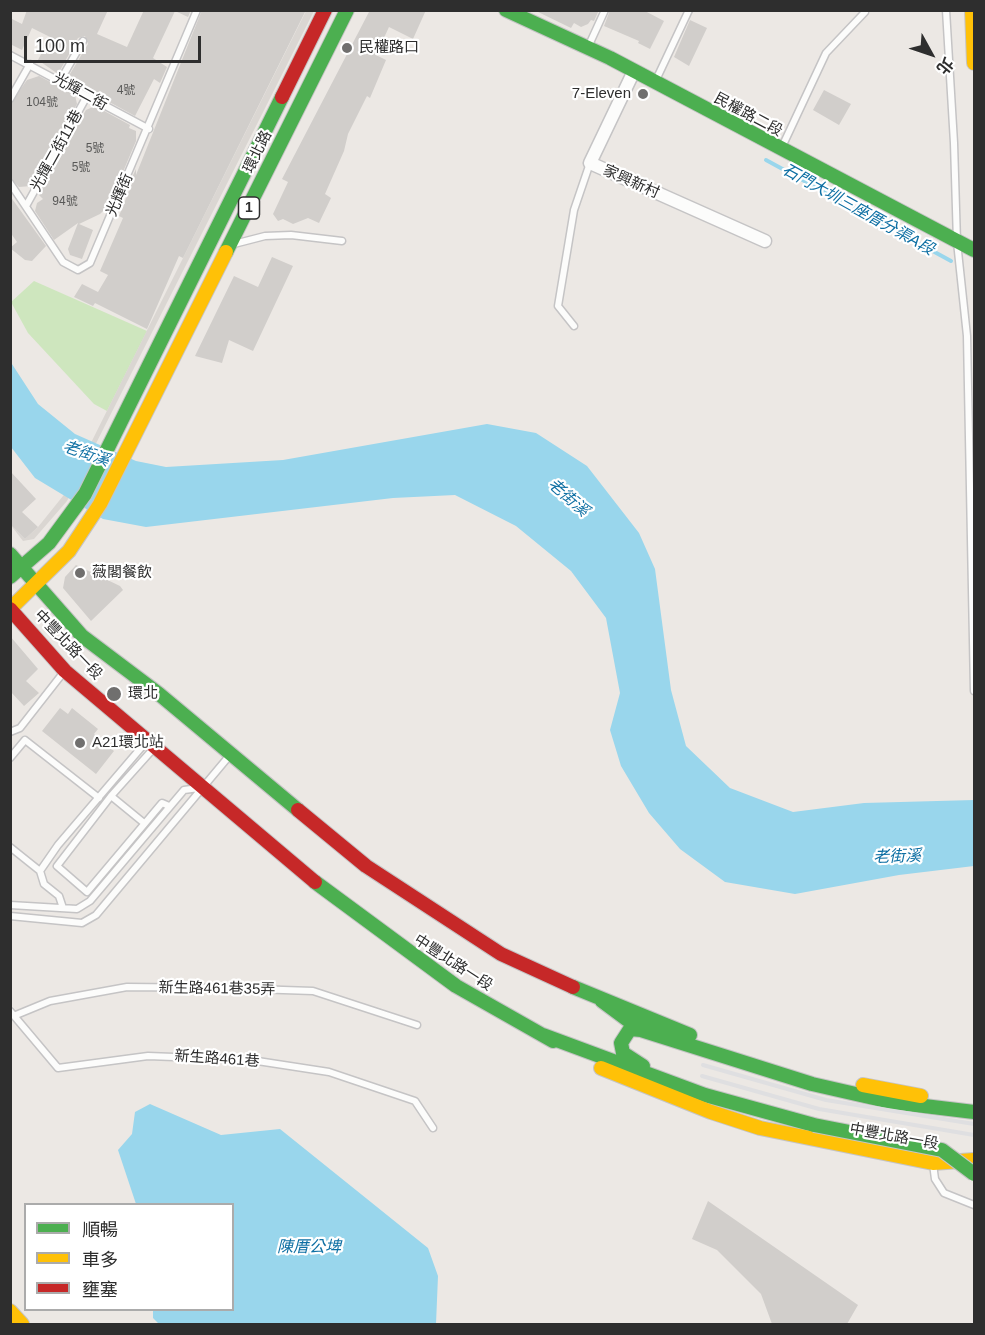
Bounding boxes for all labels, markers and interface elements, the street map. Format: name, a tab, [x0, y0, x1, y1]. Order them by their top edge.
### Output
scale bar	[27, 24, 204, 62]
north arrow	[901, 24, 961, 84]
text: 100 m	[35, 36, 85, 56]
place label: 民權路口	[359, 39, 419, 57]
marker: 民權路口	[340, 41, 354, 55]
text: 北	[934, 54, 957, 77]
street label: 光輝二街	[49, 70, 111, 114]
house number: 4號	[117, 84, 135, 98]
place label: 7-Eleven	[572, 85, 631, 103]
marker: 7-Eleven	[636, 87, 650, 101]
street label: 民權路二段	[711, 89, 785, 141]
house number: 104號	[26, 96, 58, 110]
street label: 光輝二街11巷	[27, 107, 87, 195]
street label: 環北路	[240, 128, 276, 176]
house number: 5號	[86, 142, 104, 156]
water label: 石門大圳三座厝分渠A段	[779, 160, 937, 260]
house number: 5號	[72, 161, 90, 175]
street label: 家興新村	[600, 162, 662, 202]
street label: 光輝街	[103, 171, 137, 219]
house number: 94號	[52, 195, 78, 209]
road number: 1	[238, 197, 260, 219]
water label: 老街溪	[60, 437, 112, 471]
water label: 老街溪	[544, 475, 592, 521]
place label: 薇閣餐飲	[92, 564, 152, 582]
marker: 薇閣餐飲	[73, 566, 87, 580]
street label: 中豐北路一段	[30, 606, 106, 684]
marker: 環北	[105, 685, 123, 703]
place label: 環北	[128, 685, 158, 703]
place label: A21環北站	[92, 734, 164, 752]
marker: A21環北站	[73, 736, 87, 750]
water label: 老街溪	[873, 847, 921, 867]
street label: 中豐北路一段	[410, 931, 496, 995]
street label: 新生路461巷35弄	[158, 979, 276, 999]
street label: 新生路461巷	[174, 1047, 260, 1071]
street label: 中豐北路一段	[848, 1120, 940, 1154]
legend	[24, 1203, 234, 1311]
text: 順暢	[82, 1220, 118, 1240]
water label: 陳厝公埤	[277, 1238, 341, 1258]
text: 車多	[82, 1250, 118, 1270]
text: 壅塞	[82, 1280, 118, 1300]

